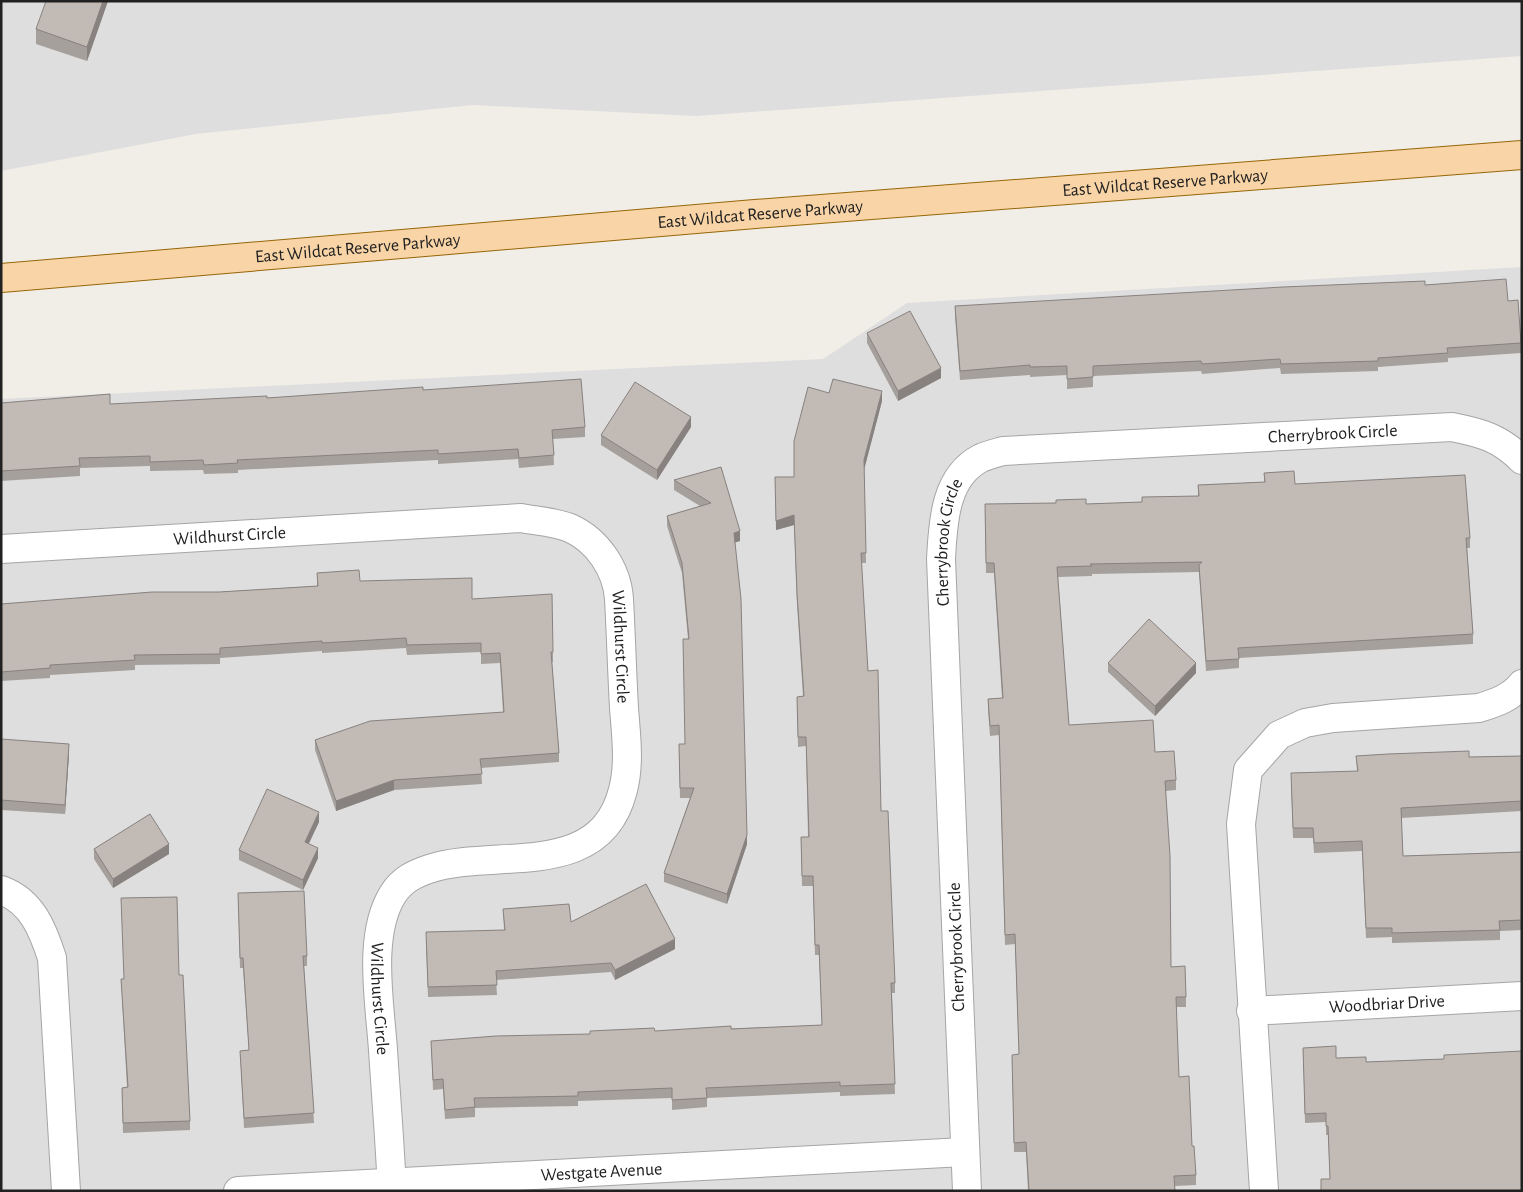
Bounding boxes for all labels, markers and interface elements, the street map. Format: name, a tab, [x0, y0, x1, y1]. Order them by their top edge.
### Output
street label: East Wildcat Reserve Parkway	[1062, 167, 1269, 200]
street label: East Wildcat Reserve Parkway	[657, 198, 864, 232]
street label: East Wildcat Reserve Parkway	[254, 231, 462, 266]
street label: Cherrybrook Circle	[1268, 422, 1398, 447]
street label: Cherrybrook Circle	[933, 475, 966, 607]
street label: Wildhurst Circle	[173, 524, 287, 549]
street label: Wildhurst Circle	[608, 590, 632, 704]
street label: Cherrybrook Circle	[946, 882, 968, 1012]
street label: Wildhurst Circle	[367, 941, 391, 1056]
street label: Woodbriar Drive	[1328, 992, 1445, 1017]
street label: Westgate Avenue	[540, 1160, 663, 1185]

